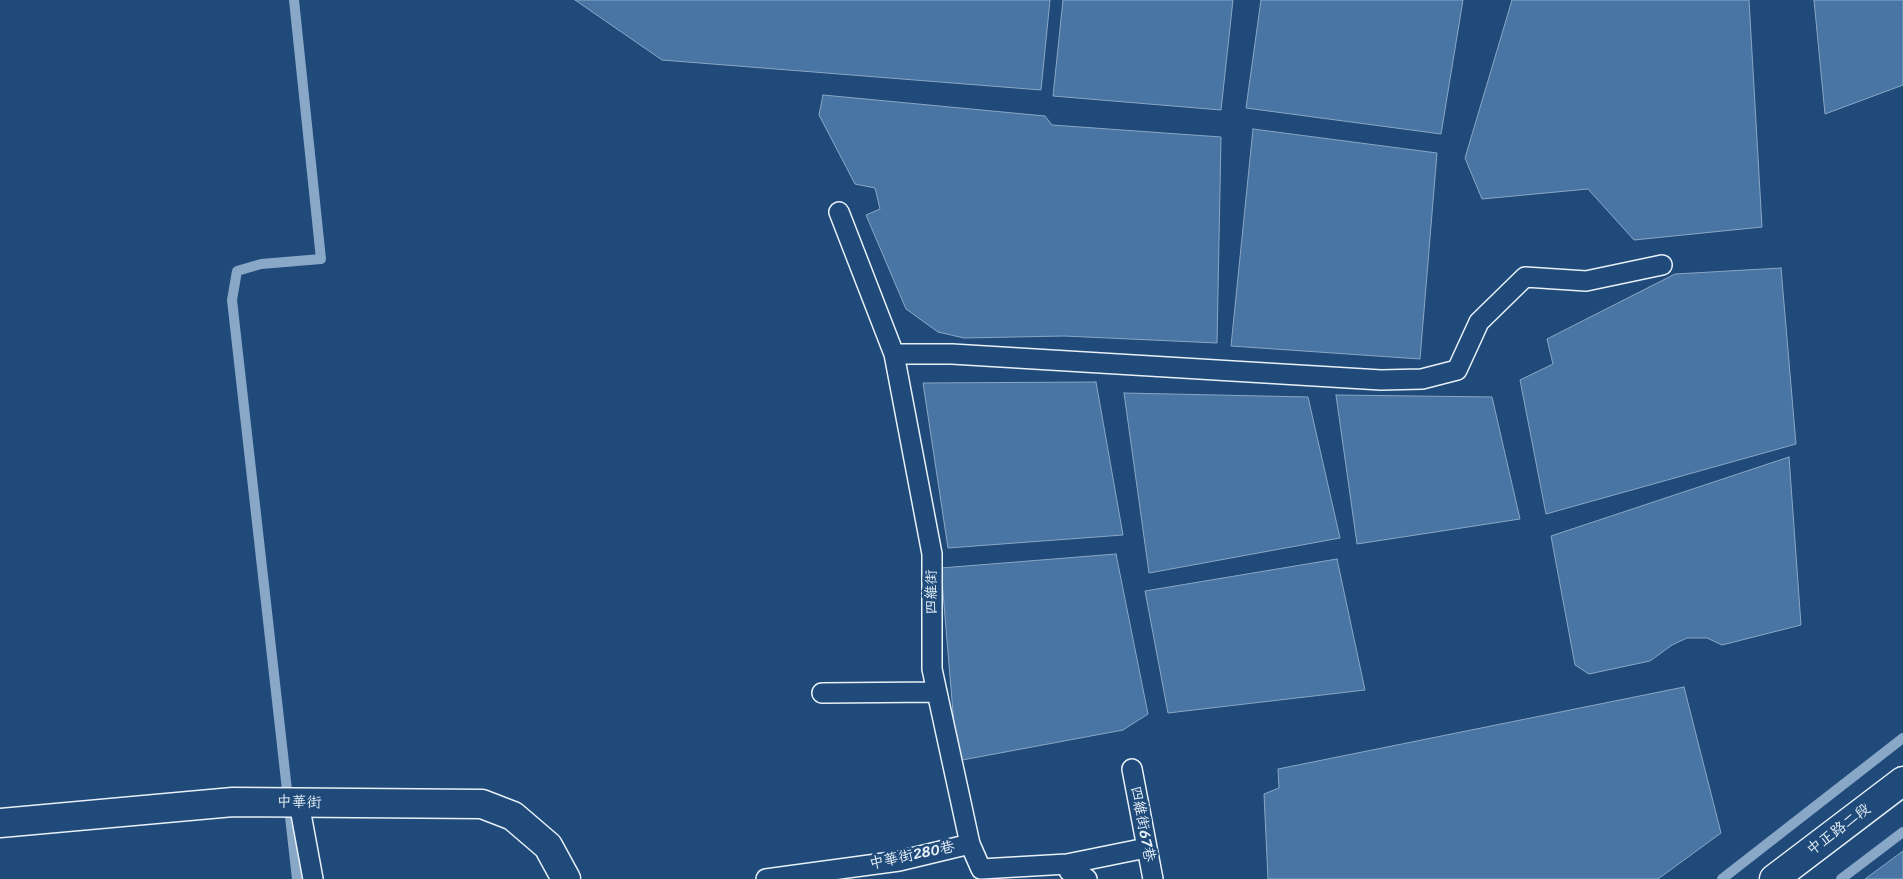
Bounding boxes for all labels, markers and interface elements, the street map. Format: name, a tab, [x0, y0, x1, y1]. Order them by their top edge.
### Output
street label: 四維街	[923, 570, 941, 614]
street label: 四維街67巷	[1126, 784, 1158, 864]
street label: 中華街	[276, 794, 322, 812]
street label: 中正路二段	[1804, 800, 1874, 860]
street label: 中華街280巷	[867, 838, 957, 874]

